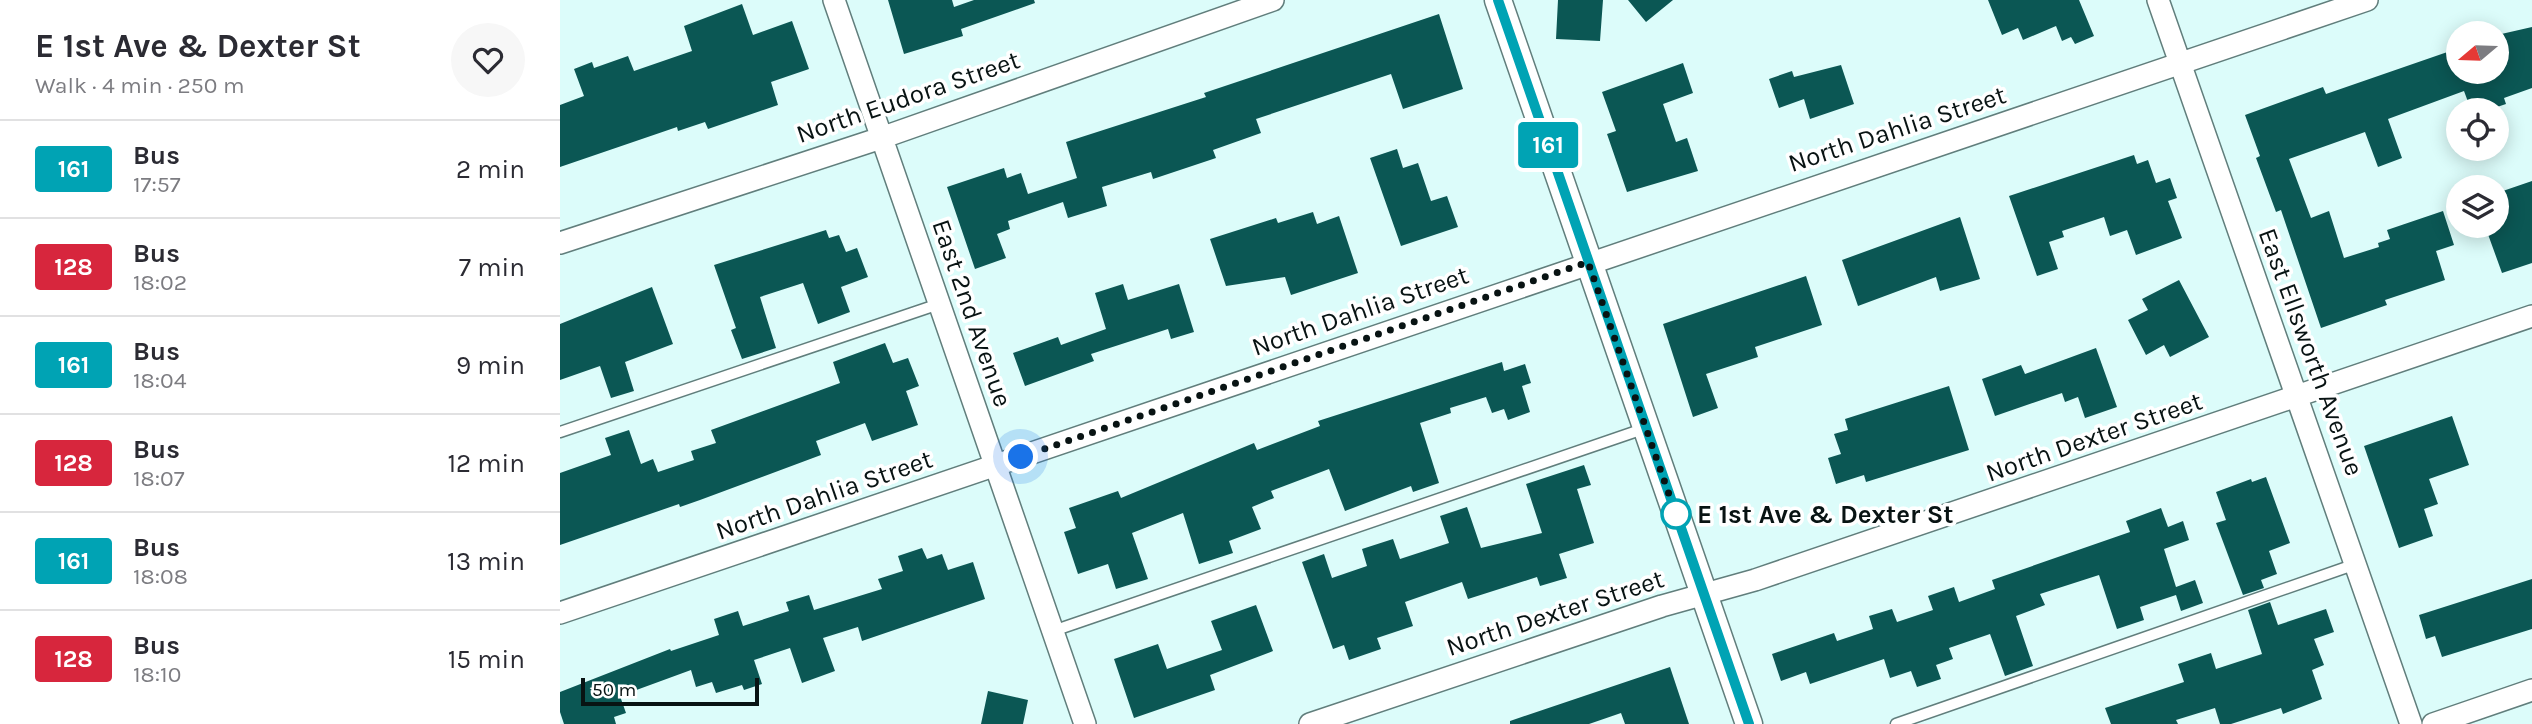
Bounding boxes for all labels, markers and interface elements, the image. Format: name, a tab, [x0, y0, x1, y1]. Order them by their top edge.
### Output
north arrow	[2446, 21, 2510, 84]
map controls	[2446, 21, 2509, 238]
button: heart	[451, 23, 525, 97]
text: E 1st Ave & Dexter St	[35, 27, 361, 65]
street label: North Eudora Street	[792, 44, 1024, 150]
text: Walk · 4 min · 250 m	[35, 72, 244, 99]
street label: North Dahlia Street	[1784, 79, 2010, 179]
button: locate	[2446, 98, 2509, 161]
line badge: 161	[1508, 122, 1588, 168]
text: 161	[1532, 131, 1564, 159]
text: Bus	[133, 140, 180, 171]
text: 2 min	[456, 154, 525, 185]
text: 161	[58, 155, 89, 183]
text: 17:57	[133, 171, 180, 198]
button: layers	[2446, 175, 2509, 238]
street label: East 2nd Avenue	[925, 215, 1019, 411]
street label: East Ellsworth Avenue	[2252, 224, 2370, 480]
text: Bus	[133, 238, 180, 269]
text: 7 min	[459, 252, 525, 283]
text: 128	[54, 253, 93, 281]
street label: North Dahlia Street	[1248, 259, 1473, 363]
text: 18:02	[133, 269, 187, 296]
text: Bus	[133, 336, 180, 367]
text: 9 min	[456, 350, 525, 381]
text: 161	[58, 351, 89, 379]
text: 18:04	[133, 367, 187, 394]
street label: North Dexter Street	[1982, 385, 2207, 489]
text: Bus	[133, 434, 180, 465]
your location	[1003, 439, 1038, 474]
street label: North Dahlia Street	[712, 443, 937, 547]
text: 12 min	[447, 448, 525, 479]
text: 128	[54, 449, 93, 477]
text: 18:07	[133, 465, 185, 492]
marker: E 1st Ave & Dexter St	[1661, 499, 1691, 529]
place label: E 1st Ave & Dexter St	[1697, 499, 1954, 530]
text: Bus	[133, 532, 180, 563]
text: 13 min	[447, 546, 525, 577]
text: 161	[58, 547, 89, 575]
text: 18:08	[133, 563, 188, 590]
street label: North Dexter Street	[1442, 563, 1668, 663]
text: Bus	[133, 630, 180, 661]
text: 15 min	[448, 644, 525, 675]
text: 128	[54, 645, 93, 673]
text: 18:10	[133, 661, 181, 688]
scale bar	[581, 675, 760, 707]
text: 50 m	[592, 679, 636, 701]

